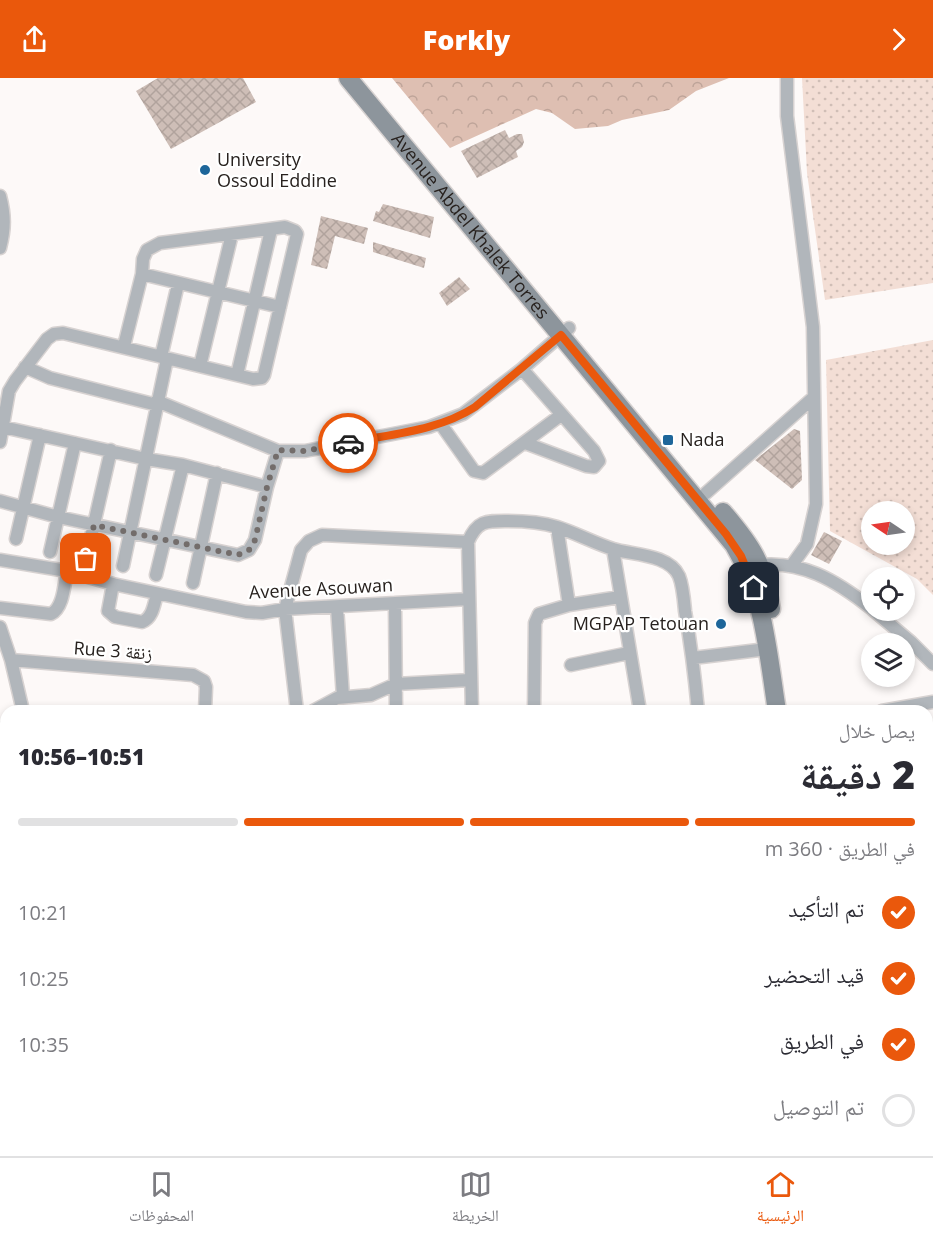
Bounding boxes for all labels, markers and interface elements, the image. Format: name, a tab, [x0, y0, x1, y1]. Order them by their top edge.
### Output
text: Forkly	[423, 21, 510, 58]
icon: share	[18, 23, 51, 56]
icon: forward	[882, 23, 915, 56]
street label: Avenue Abdel Khalek Torres	[387, 127, 555, 324]
place label: University Ossoul Eddine	[217, 147, 337, 192]
marker: University Ossoul Eddine	[198, 163, 212, 177]
courier	[318, 413, 378, 473]
icon: car	[332, 427, 365, 460]
place label: Nada	[680, 427, 725, 451]
marker: Nada	[661, 433, 675, 447]
north arrow	[861, 501, 915, 555]
map controls	[861, 501, 915, 687]
pin	[60, 533, 111, 584]
icon: bag	[69, 542, 102, 575]
pin	[728, 562, 779, 613]
button: locate	[861, 567, 915, 621]
icon: home	[737, 571, 770, 604]
street label: Avenue Asouwan	[248, 572, 394, 604]
place label: MGPAP Tetouan	[573, 611, 709, 635]
marker: MGPAP Tetouan	[714, 617, 728, 631]
button: layers	[861, 633, 915, 687]
street label: Rue 3 زنقة	[73, 635, 153, 665]
text: يصل خلال	[839, 717, 915, 744]
text: 10:51–10:56	[18, 741, 145, 771]
text: 2 دقيقة	[800, 747, 915, 800]
text: في الطريق · 360 m	[765, 835, 915, 862]
text: تم التأكيد	[788, 893, 864, 923]
icon: check	[882, 896, 915, 929]
text: 10:21	[18, 899, 69, 926]
text: قيد التحضير	[764, 959, 864, 989]
icon: check	[882, 962, 915, 995]
text: 10:25	[18, 965, 69, 992]
text: في الطريق	[780, 1025, 864, 1055]
icon: check	[882, 1028, 915, 1061]
text: 10:35	[18, 1031, 69, 1058]
text: تم التوصيل	[773, 1091, 864, 1121]
tab: المحفوظات	[129, 1168, 194, 1231]
tab: الخريطة	[452, 1168, 499, 1231]
tab: الرئيسية	[757, 1168, 804, 1231]

